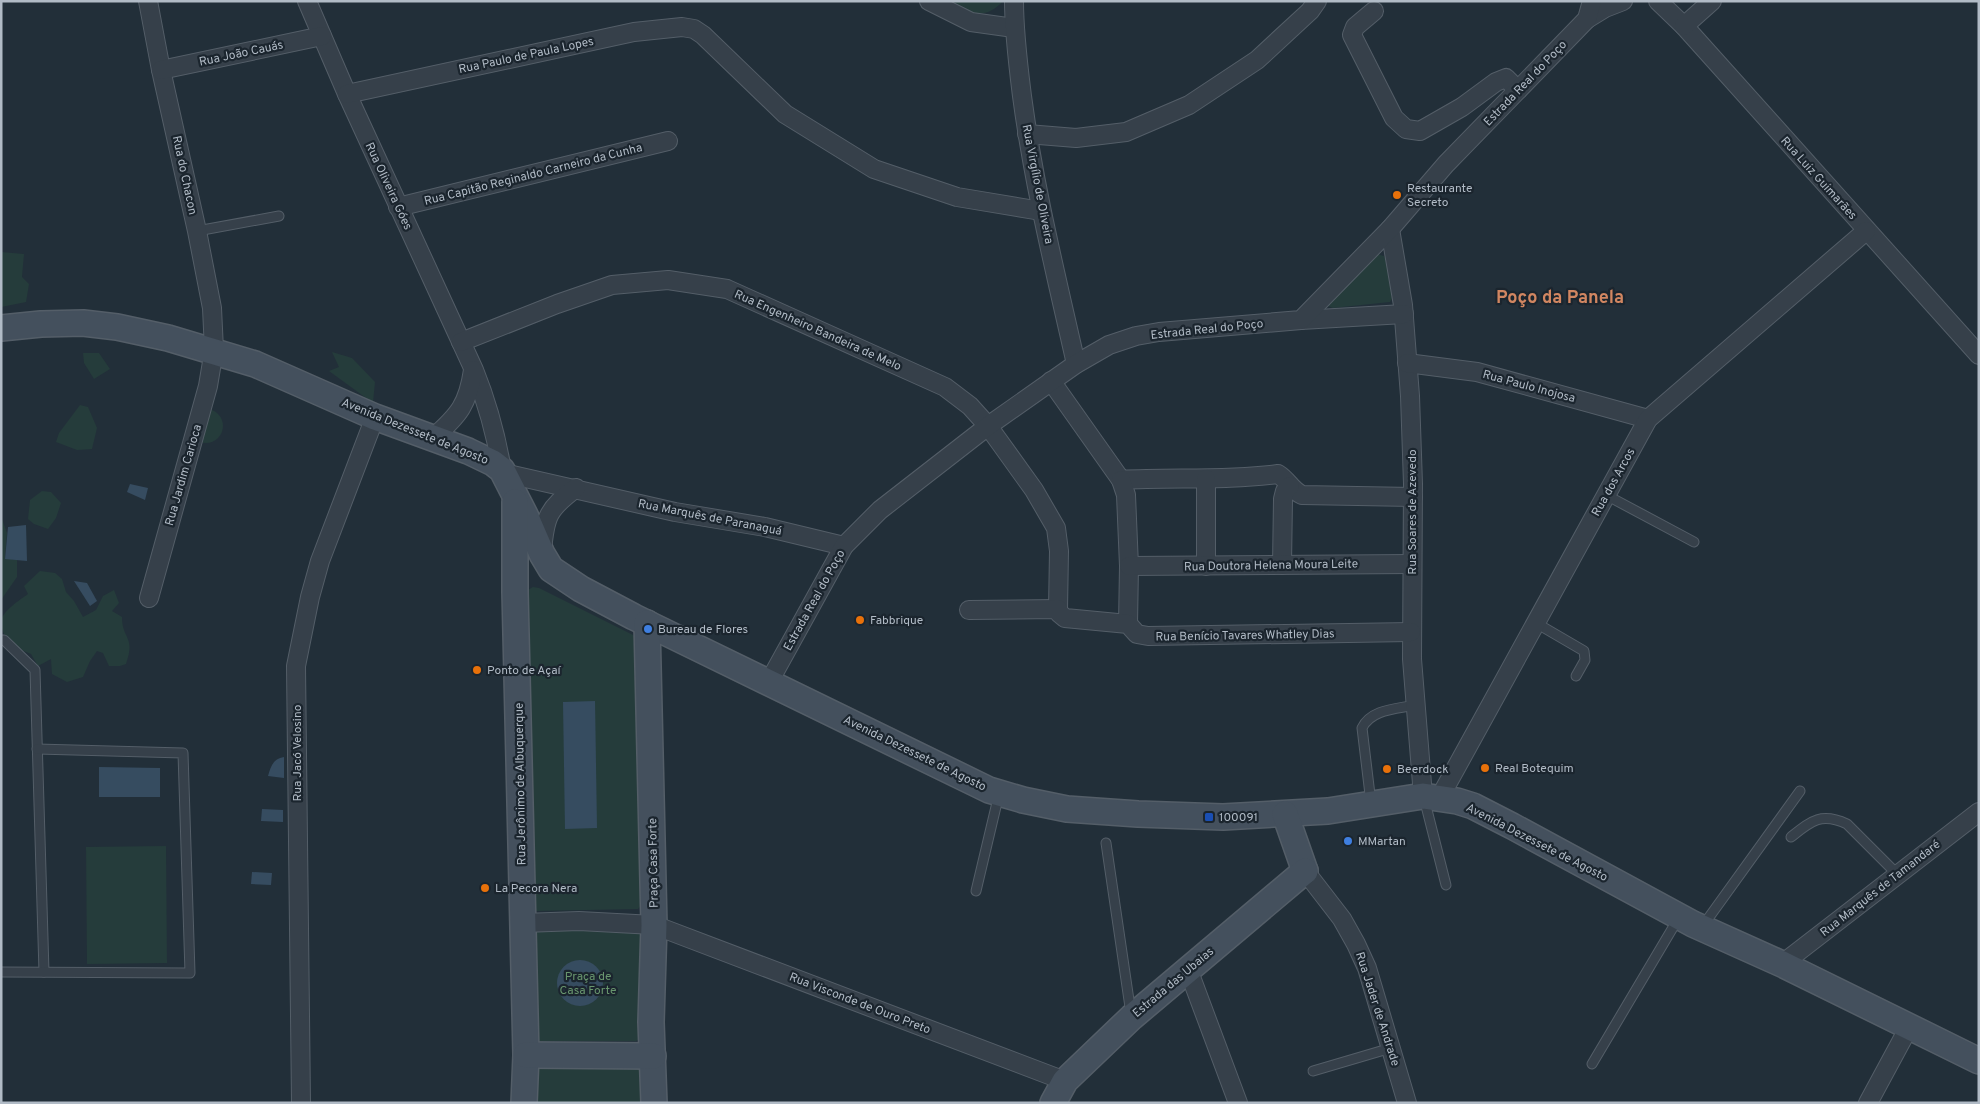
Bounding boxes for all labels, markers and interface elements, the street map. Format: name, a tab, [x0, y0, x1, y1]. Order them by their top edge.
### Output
street label: Rua Paulo de Paula Lopes	[457, 34, 595, 78]
street label: Rua João Cauás	[198, 37, 285, 71]
street label: Estrada Real do Poço	[1481, 37, 1571, 130]
street label: Rua Virgílio de Oliveira	[1018, 123, 1056, 245]
street label: Rua do Chacon	[168, 134, 200, 216]
street label: Rua Luiz Guimarães	[1777, 134, 1860, 224]
street label: Rua Oliveira Góes	[361, 140, 415, 233]
street label: Rua Capitão Reginaldo Carneiro da Cunha	[422, 140, 644, 210]
place label: Restaurante Secreto	[1407, 181, 1472, 211]
marker: Restaurante Secreto	[1391, 189, 1403, 201]
street label: Rua Engenheiro Bandeira de Melo	[731, 287, 904, 375]
district label: Poço da Panela	[1496, 287, 1624, 310]
street label: Estrada Real do Poço	[1150, 316, 1265, 344]
street label: Rua Paulo Inojosa	[1481, 367, 1577, 407]
street label: Avenida Dezessete de Agosto	[339, 395, 491, 469]
street label: Rua Jardim Carioca	[162, 423, 206, 528]
street label: Rua dos Arcos	[1588, 445, 1639, 520]
street label: Rua Soares de Azevedo	[1405, 449, 1421, 575]
street label: Rua Marquês de Paranaguá	[636, 496, 783, 540]
street label: Estrada Real do Poço	[780, 547, 849, 654]
street label: Rua Doutora Helena Moura Leite	[1184, 556, 1358, 576]
place label: Fabbrique	[870, 613, 923, 629]
marker: Fabbrique	[854, 614, 866, 626]
place label: Bureau de Flores	[658, 622, 748, 638]
marker: Bureau de Flores	[642, 623, 654, 635]
street label: Rua Benício Tavares Whatley Dias	[1155, 626, 1335, 646]
place label: Ponto de Açaí	[487, 663, 562, 679]
marker: Ponto de Açaí	[471, 664, 483, 676]
street label: Rua Jerônimo de Albuquerque	[512, 703, 530, 865]
street label: Rua Jacó Velosino	[290, 704, 306, 802]
street label: Avenida Dezessete de Agosto	[840, 712, 989, 796]
place label: Real Botequim	[1495, 761, 1574, 777]
place label: Beerdock	[1397, 762, 1449, 778]
marker: Real Botequim	[1479, 762, 1491, 774]
marker: Beerdock	[1381, 763, 1393, 775]
street label: Avenida Dezessete de Agosto	[1463, 800, 1610, 886]
place label: 100091	[1219, 810, 1258, 826]
marker: 100091	[1203, 811, 1215, 823]
street label: Praça Casa Forte	[645, 818, 663, 908]
place label: MMartan	[1358, 834, 1406, 850]
marker: MMartan	[1342, 835, 1354, 847]
street label: Rua Marquês de Tamandaré	[1817, 837, 1944, 941]
place label: La Pecora Nera	[495, 881, 577, 897]
marker: La Pecora Nera	[479, 882, 491, 894]
street label: Estrada das Ubaias	[1130, 944, 1218, 1021]
street label: Rua Jader de Andrade	[1351, 950, 1403, 1068]
park label: Praça de Casa Forte	[560, 969, 616, 999]
street label: Rua Visconde de Ouro Preto	[787, 970, 933, 1038]

